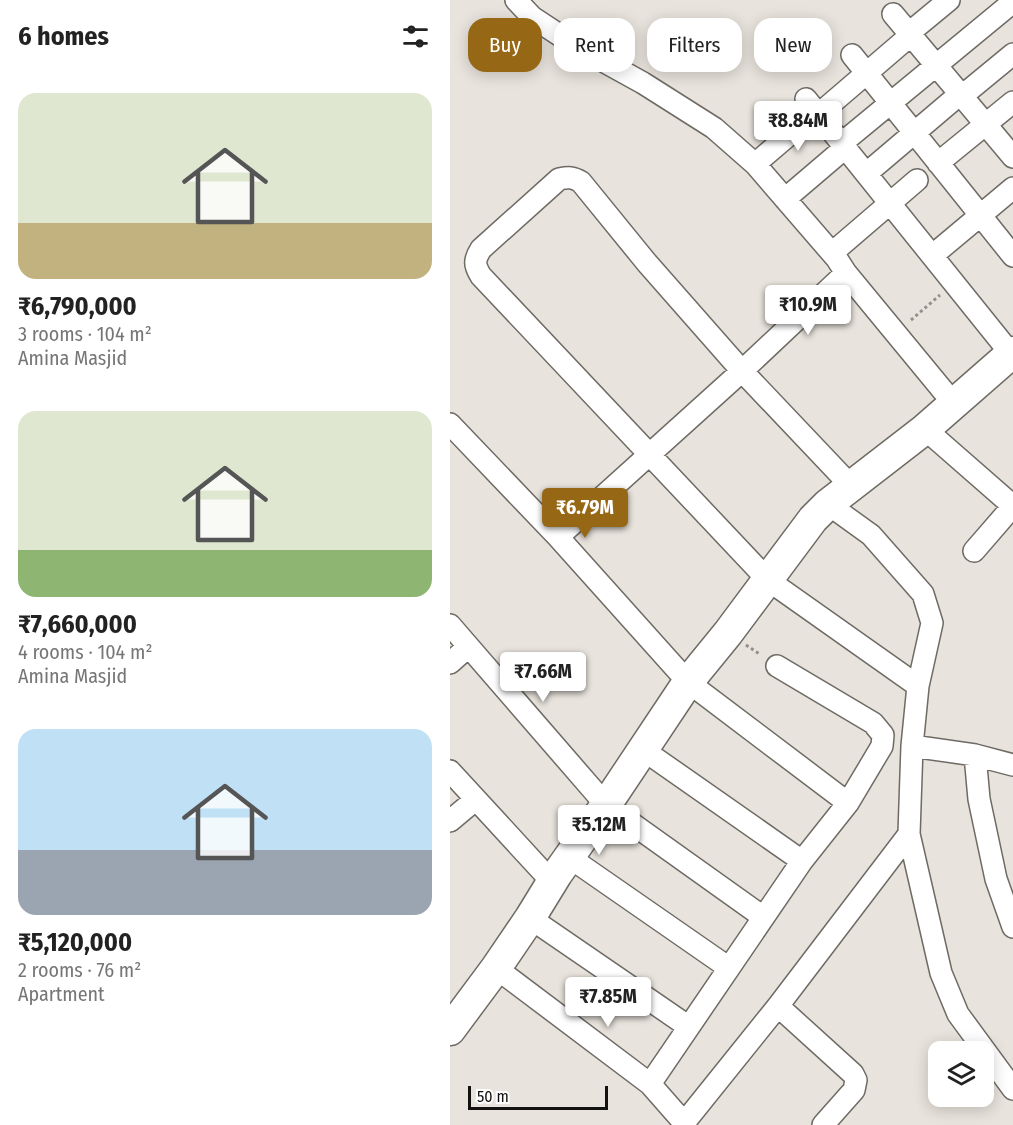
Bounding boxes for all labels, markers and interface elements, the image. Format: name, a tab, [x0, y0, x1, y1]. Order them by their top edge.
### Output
chip: Buy	[468, 18, 542, 72]
chip: Rent	[554, 18, 635, 72]
chip: Filters	[647, 18, 742, 72]
chip: New	[754, 18, 832, 72]
icon: filters	[399, 20, 432, 53]
text: 6 homes	[18, 21, 109, 52]
pin: ₹8.84M	[749, 101, 847, 152]
text: ₹8.84M	[768, 108, 828, 132]
icon: home	[171, 132, 279, 240]
pin: ₹10.9M	[759, 285, 857, 336]
text: ₹6,790,000	[18, 291, 137, 322]
text: ₹10.9M	[779, 292, 837, 316]
text: 3 rooms · 104 m²	[18, 322, 152, 346]
text: Amina Masjid	[18, 346, 127, 370]
icon: home	[171, 450, 279, 558]
pin: ₹6.79M	[536, 488, 634, 539]
text: ₹6.79M	[556, 495, 614, 519]
text: ₹7,660,000	[18, 609, 137, 640]
text: 4 rooms · 104 m²	[18, 640, 153, 664]
pin: ₹7.66M	[494, 652, 592, 703]
text: ₹7.66M	[514, 659, 572, 683]
text: Amina Masjid	[18, 664, 127, 688]
icon: home	[171, 768, 279, 876]
pin: ₹5.12M	[550, 805, 648, 856]
text: ₹5.12M	[572, 812, 626, 836]
text: ₹5,120,000	[18, 927, 132, 958]
text: 2 rooms · 76 m²	[18, 958, 141, 982]
pin: ₹7.85M	[559, 977, 657, 1028]
text: Apartment	[18, 982, 105, 1006]
text: ₹7.85M	[579, 984, 637, 1008]
map controls	[928, 1041, 994, 1107]
button: layers	[928, 1041, 994, 1107]
scale bar	[468, 1083, 608, 1110]
text: 50 m	[477, 1087, 509, 1106]

